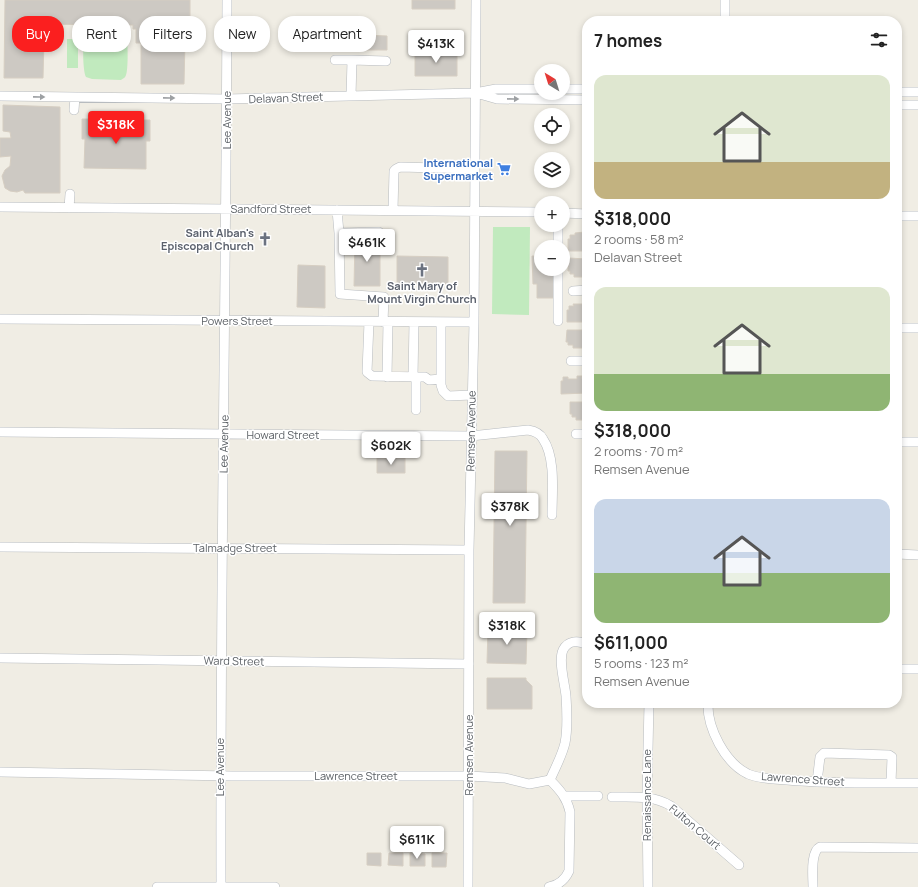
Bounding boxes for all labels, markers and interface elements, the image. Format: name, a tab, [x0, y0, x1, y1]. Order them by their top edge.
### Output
chip: Buy	[12, 16, 64, 52]
chip: Rent	[72, 16, 131, 52]
chip: Filters	[139, 16, 206, 52]
chip: New	[214, 16, 270, 52]
chip: Apartment	[278, 16, 376, 52]
text: 7 homes	[594, 29, 662, 52]
icon: filters	[868, 29, 890, 51]
pin: $413K	[408, 30, 464, 64]
text: $413K	[417, 34, 455, 52]
north arrow	[534, 64, 570, 100]
map controls	[534, 64, 570, 276]
street label: Delavan Street	[248, 89, 324, 106]
street label: Lee Avenue	[219, 90, 234, 149]
one-way arrow	[33, 93, 45, 100]
one-way arrow	[163, 95, 175, 102]
one-way arrow	[507, 96, 520, 102]
icon: home	[706, 101, 778, 173]
button: locate	[534, 108, 570, 144]
pin: $318K	[88, 111, 144, 145]
text: $318K	[97, 115, 135, 133]
button: layers	[534, 152, 570, 188]
place label: International Supermarket	[423, 155, 493, 183]
supermarket icon: International Supermarket	[496, 161, 512, 177]
button: +	[534, 196, 570, 232]
street label: Sandford Street	[231, 201, 311, 216]
text: $318,000	[594, 207, 671, 230]
place label: Saint Alban's Episcopal Church	[161, 225, 254, 253]
pin: $461K	[339, 229, 395, 263]
text: 2 rooms · 58 m²	[594, 230, 684, 248]
church icon: Saint Alban's Episcopal Church	[257, 231, 273, 247]
text: $461K	[348, 233, 386, 251]
button: −	[534, 240, 570, 276]
text: Delavan Street	[594, 248, 682, 266]
church icon: Saint Mary of Mount Virgin Church	[414, 262, 430, 278]
place label: Saint Mary of Mount Virgin Church	[367, 278, 477, 306]
street label: Powers Street	[201, 313, 273, 328]
icon: home	[706, 313, 778, 385]
street label: Remsen Avenue	[462, 390, 479, 472]
street label: Lee Avenue	[215, 414, 232, 473]
text: $318,000	[594, 419, 671, 442]
street label: Howard Street	[247, 427, 319, 442]
pin: $602K	[363, 432, 419, 466]
text: $602K	[371, 436, 411, 454]
text: 2 rooms · 70 m²	[594, 442, 683, 460]
text: Remsen Avenue	[594, 460, 690, 478]
pin: $378K	[482, 493, 538, 527]
text: $378K	[490, 497, 530, 515]
icon: home	[706, 525, 778, 597]
street label: Talmadge Street	[193, 540, 277, 555]
pin: $318K	[479, 612, 535, 646]
text: $318K	[488, 616, 526, 634]
text: $611,000	[594, 631, 668, 654]
street label: Ward Street	[203, 652, 265, 669]
text: 5 rooms · 123 m²	[594, 654, 689, 672]
text: Remsen Avenue	[594, 672, 690, 690]
street label: Remsen Avenue	[461, 714, 476, 795]
street label: Lee Avenue	[212, 737, 227, 796]
street label: Renaissance Lane	[639, 749, 654, 841]
street label: Lawrence Street	[314, 768, 398, 783]
street label: Lawrence Street	[761, 768, 845, 789]
street label: Fulton Court	[666, 801, 724, 853]
pin: $611K	[389, 826, 445, 860]
text: $611K	[399, 830, 435, 848]

